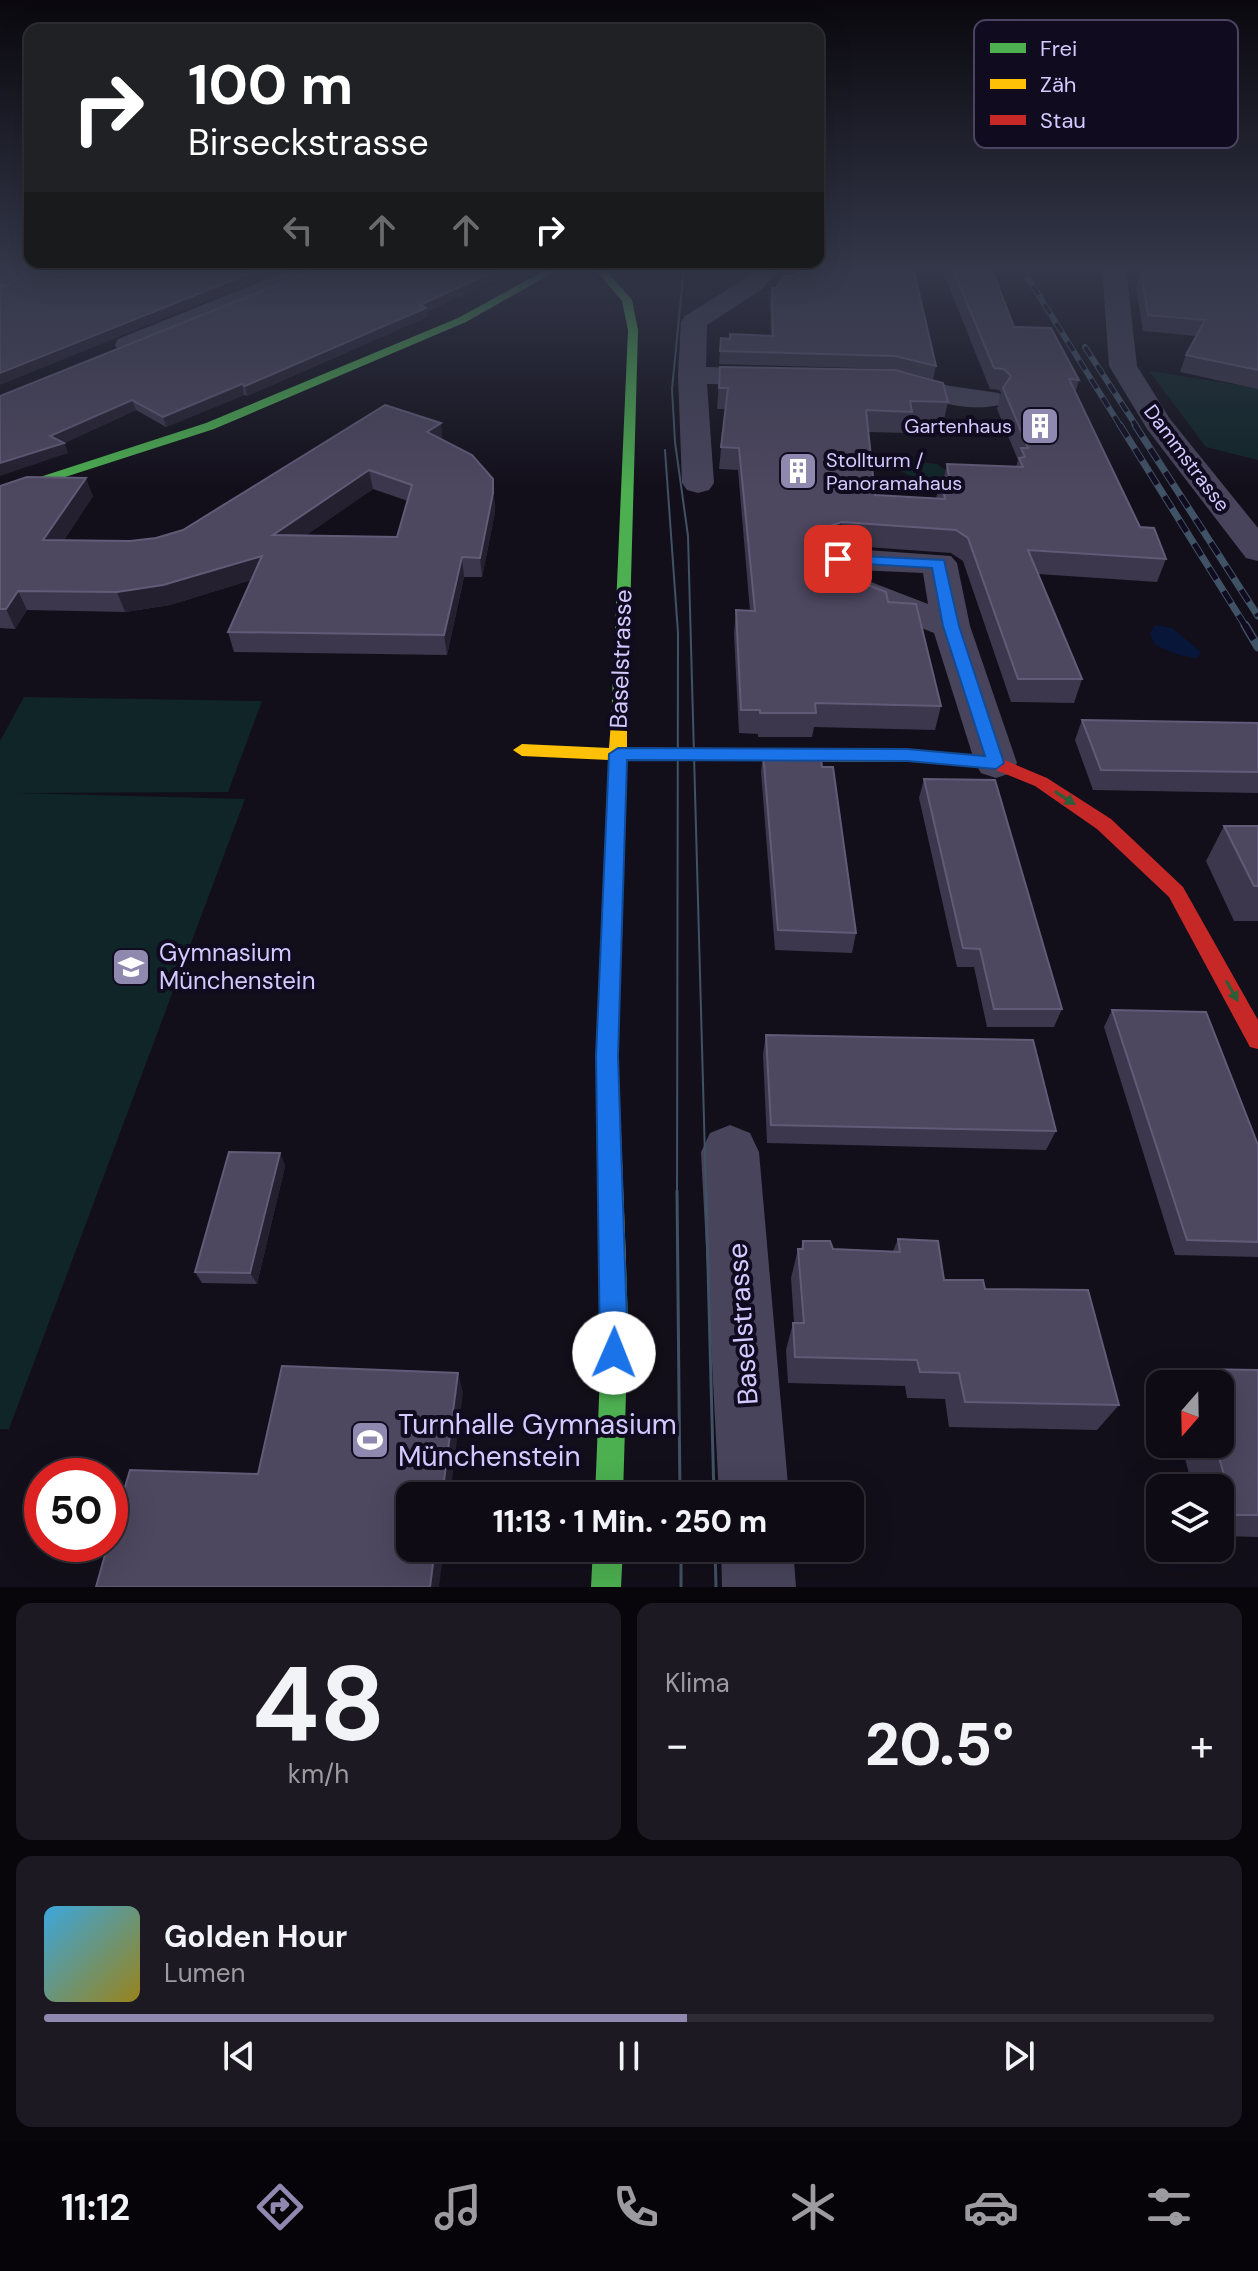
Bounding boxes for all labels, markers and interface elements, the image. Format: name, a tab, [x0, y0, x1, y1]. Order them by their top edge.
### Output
legend	[974, 20, 1238, 148]
text: Frei	[1040, 34, 1077, 63]
text: 100 m	[188, 48, 353, 121]
icon: right	[56, 56, 160, 160]
text: Zäh	[1040, 70, 1077, 99]
text: Stau	[1040, 106, 1086, 135]
text: Birseckstrasse	[188, 119, 429, 166]
icon: left	[276, 208, 320, 252]
icon: ahead	[360, 208, 404, 252]
icon: ahead	[444, 208, 488, 252]
icon: right	[528, 208, 572, 252]
street label: Dammstrasse	[1138, 399, 1236, 517]
building icon: Gartenhaus	[1019, 405, 1061, 447]
place label: Gartenhaus	[904, 413, 1012, 439]
place label: Stollturm / Panoramahaus	[826, 447, 962, 496]
building icon: Stollturm / Panoramahaus	[777, 450, 819, 492]
pin	[804, 525, 872, 593]
icon: arrive	[816, 537, 860, 581]
street label: Baselstrasse	[603, 589, 638, 729]
one-way arrow	[1054, 790, 1075, 805]
place label: Gymnasium Münchenstein	[159, 937, 315, 996]
school or university icon: Gymnasium Münchenstein	[110, 946, 152, 988]
one-way arrow	[1225, 980, 1239, 1002]
street label: Baselstrasse	[718, 1242, 767, 1406]
position arrow	[572, 1311, 656, 1395]
north arrow	[1146, 1370, 1234, 1458]
map controls	[1146, 1370, 1234, 1562]
place label: Turnhalle Gymnasium Münchenstein	[398, 1406, 677, 1475]
sports icon: Turnhalle Gymnasium Münchenstein	[349, 1419, 391, 1461]
speed limit sign: 50	[24, 1458, 128, 1562]
button: layers	[1146, 1474, 1234, 1562]
text: 11:13 · 1 Min. · 250 m	[493, 1502, 767, 1541]
text: 48	[252, 1637, 385, 1772]
text: Klima	[665, 1666, 730, 1700]
text: 20.5°	[865, 1705, 1014, 1784]
text: −	[665, 1716, 689, 1774]
text: +	[1190, 1716, 1214, 1774]
text: km/h	[288, 1757, 349, 1791]
text: Golden Hour	[164, 1917, 347, 1956]
text: Lumen	[164, 1956, 245, 1990]
icon: previous	[217, 2034, 261, 2078]
icon: pause	[607, 2034, 651, 2078]
icon: next	[997, 2034, 1041, 2078]
icon: directions	[252, 2179, 308, 2235]
icon: music	[430, 2179, 486, 2235]
icon: phone	[608, 2179, 664, 2235]
icon: climate	[785, 2179, 841, 2235]
icon: car	[963, 2179, 1019, 2235]
icon: filters	[1141, 2179, 1197, 2235]
text: 11:12	[61, 2184, 130, 2231]

